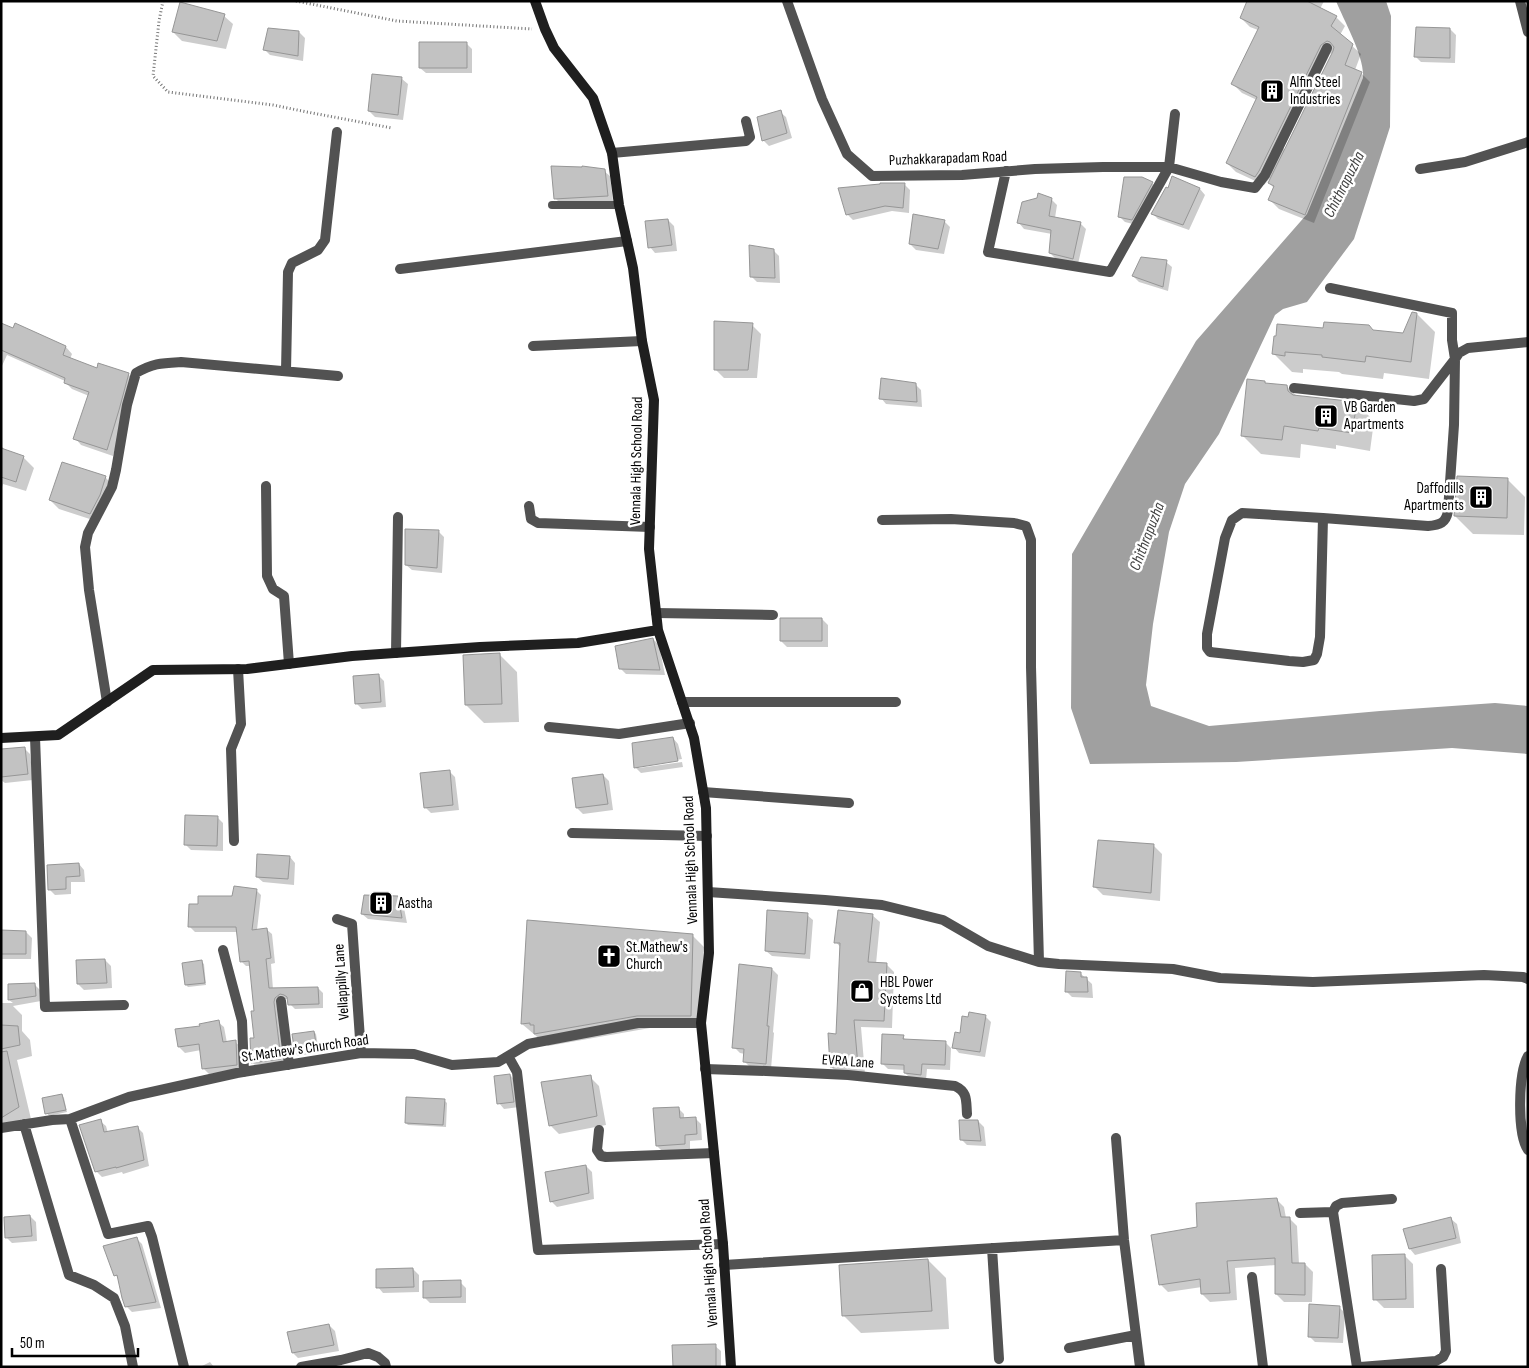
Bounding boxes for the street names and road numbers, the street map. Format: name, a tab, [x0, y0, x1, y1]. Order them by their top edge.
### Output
street label: Puzhakkarapadam Road	[889, 147, 1007, 170]
street label: Vennala High School Road	[626, 397, 647, 525]
street label: Vennala High School Road	[679, 795, 702, 925]
street label: Vellappilly Lane	[329, 943, 354, 1021]
street label: St.Mathew's Church Road	[240, 1030, 370, 1067]
street label: EVRA Lane	[821, 1050, 875, 1073]
street label: Vennala High School Road	[695, 1198, 722, 1328]

